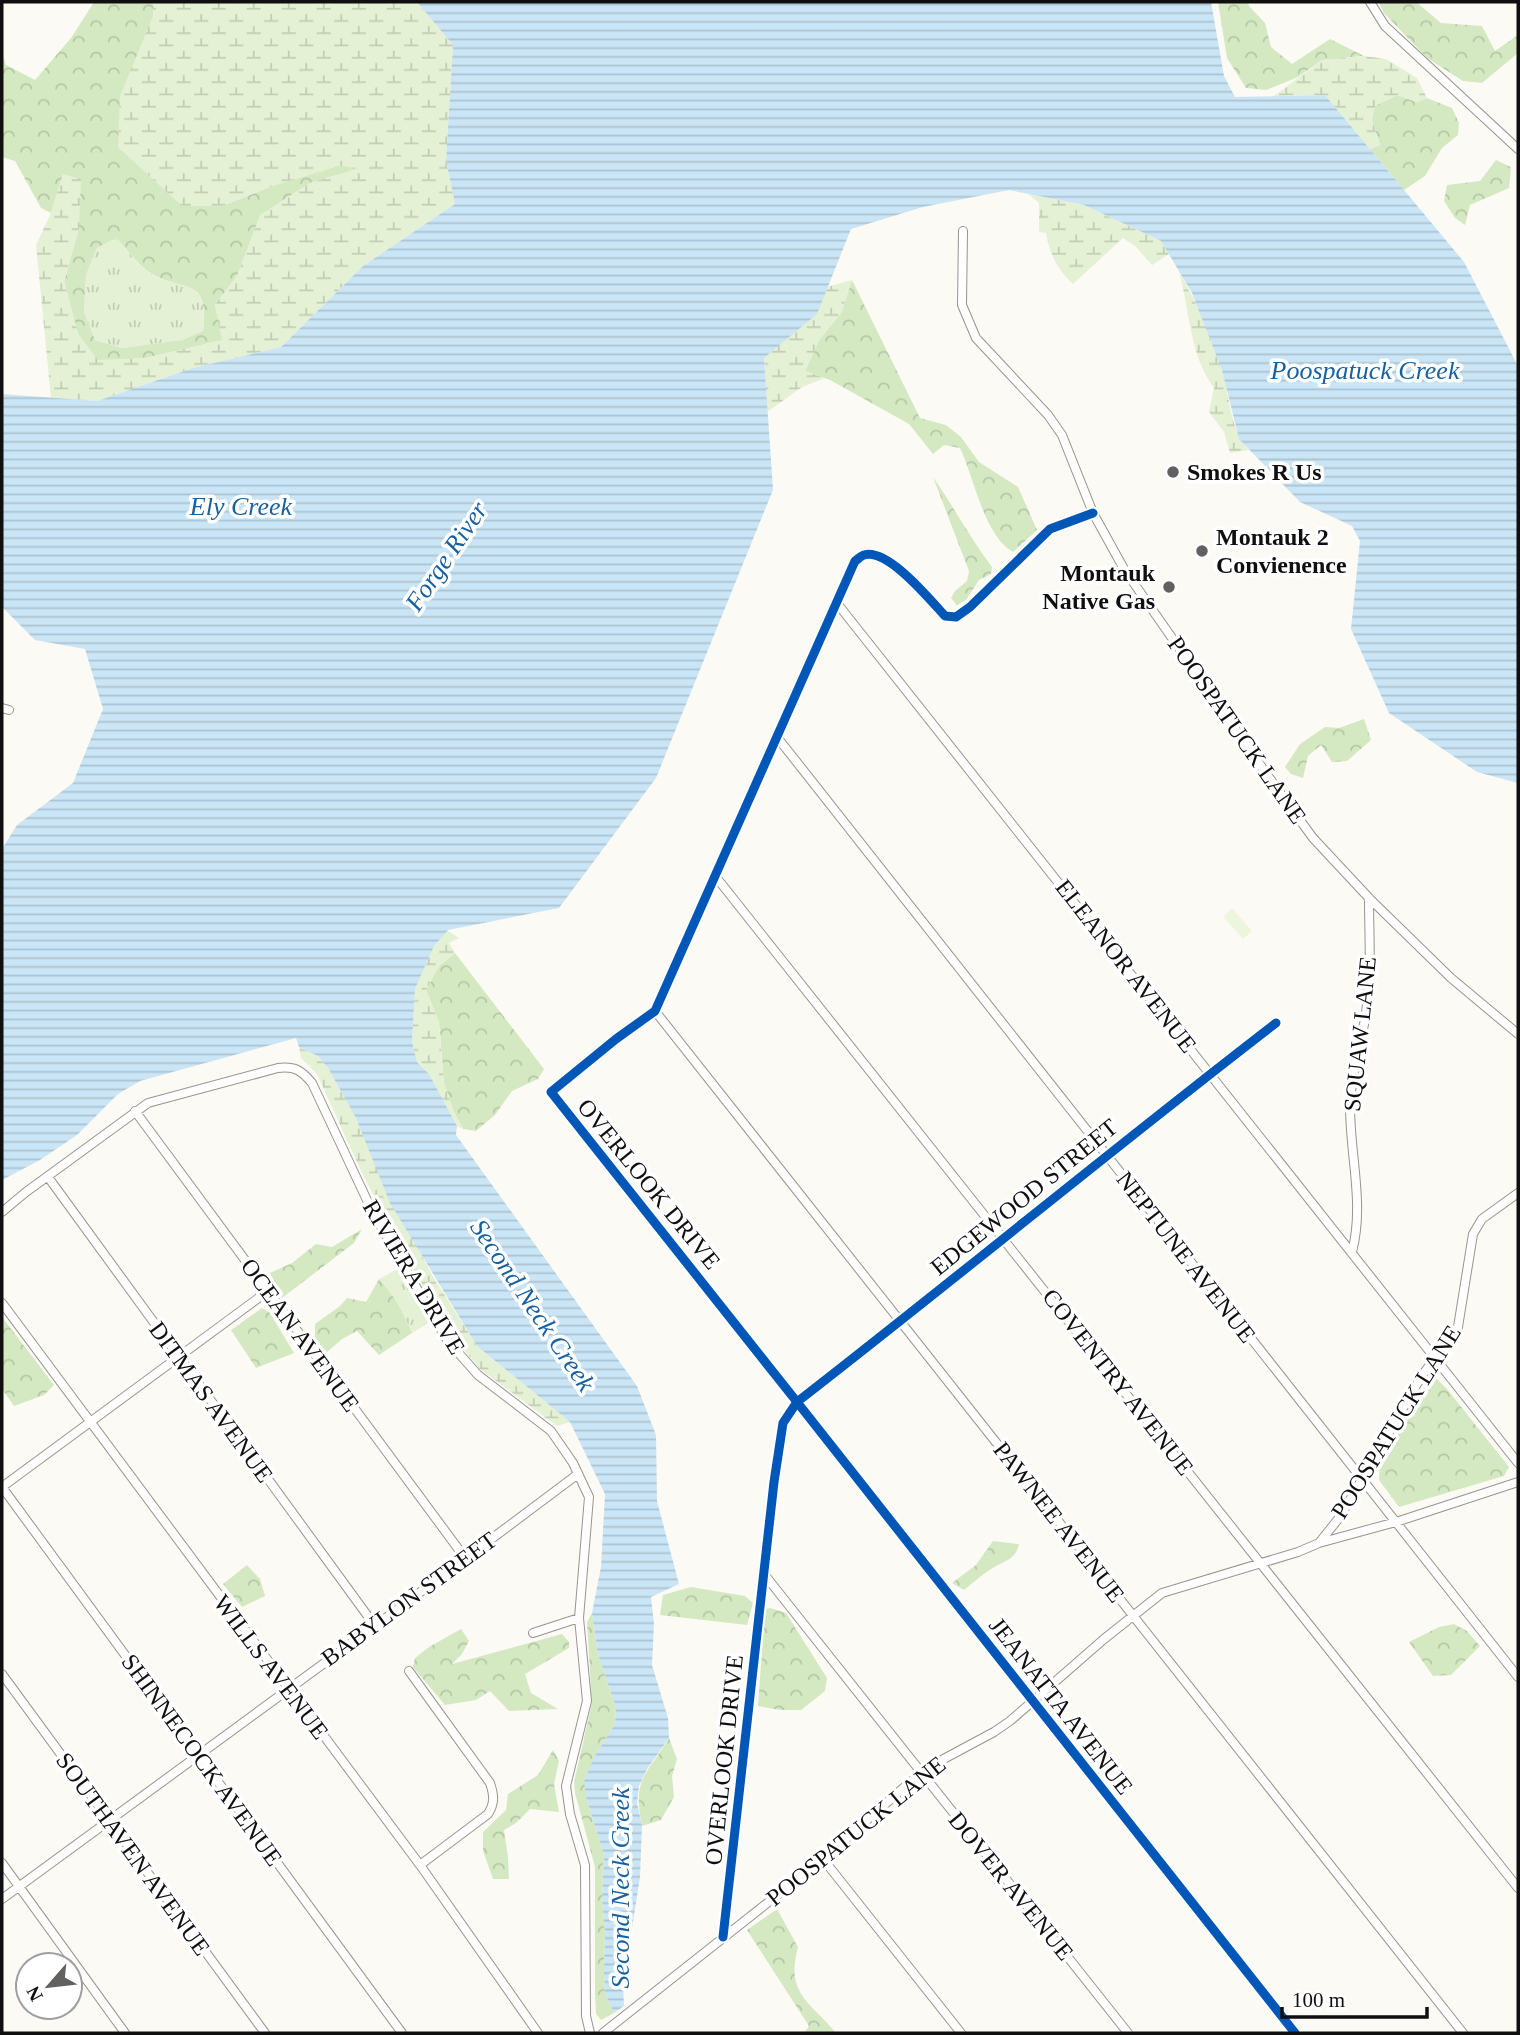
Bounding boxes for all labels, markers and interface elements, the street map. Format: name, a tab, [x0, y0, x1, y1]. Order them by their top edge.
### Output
water label: Poospatuck Creek	[1270, 356, 1460, 385]
place label: Smokes R Us	[1187, 459, 1322, 485]
marker: Smokes R Us	[1165, 464, 1181, 480]
water label: Ely Creek	[189, 492, 293, 521]
water label: Forge River	[399, 495, 494, 617]
place label: Montauk 2 Convienence	[1216, 524, 1347, 578]
marker: Montauk 2 Convienence	[1194, 543, 1210, 559]
place label: Montauk Native Gas	[1042, 560, 1156, 614]
marker: Montauk Native Gas	[1161, 579, 1177, 595]
street label: POOSPATUCK LANE	[1163, 631, 1311, 829]
street label: ELEANOR AVENUE	[1050, 874, 1202, 1058]
street label: SQUAW LANE	[1339, 955, 1381, 1113]
street label: OVERLOOK DRIVE	[572, 1094, 726, 1274]
street label: EDGEWOOD STREET	[925, 1113, 1123, 1280]
street label: NEPTUNE AVENUE	[1111, 1166, 1261, 1348]
street label: RIVIERA DRIVE	[358, 1195, 470, 1359]
water label: Second Neck Creek	[464, 1214, 601, 1397]
street label: OCEAN AVENUE	[236, 1253, 364, 1417]
street label: COVENTRY AVENUE	[1037, 1284, 1199, 1480]
street label: DITMAS AVENUE	[144, 1317, 278, 1487]
street label: POOSPATUCK LANE	[1326, 1321, 1466, 1523]
street label: PAWNEE AVENUE	[988, 1437, 1130, 1607]
street label: BABYLON STREET	[316, 1527, 502, 1671]
street label: WILLS AVENUE	[208, 1590, 334, 1744]
street label: JEANATTA AVENUE	[984, 1613, 1138, 1799]
street label: SHINNECOCK AVENUE	[117, 1649, 287, 1871]
street label: OVERLOOK DRIVE	[700, 1654, 748, 1866]
street label: SOUTHAVEN AVENUE	[51, 1748, 215, 1960]
street label: POOSPATUCK LANE	[761, 1751, 951, 1911]
water label: Second Neck Creek	[606, 1787, 635, 1989]
street label: DOVER AVENUE	[943, 1807, 1079, 1965]
north arrow	[14, 1951, 84, 2021]
scale bar	[1282, 1976, 1427, 2020]
text: N	[22, 1983, 47, 2005]
text: 100 m	[1292, 1988, 1345, 2012]

